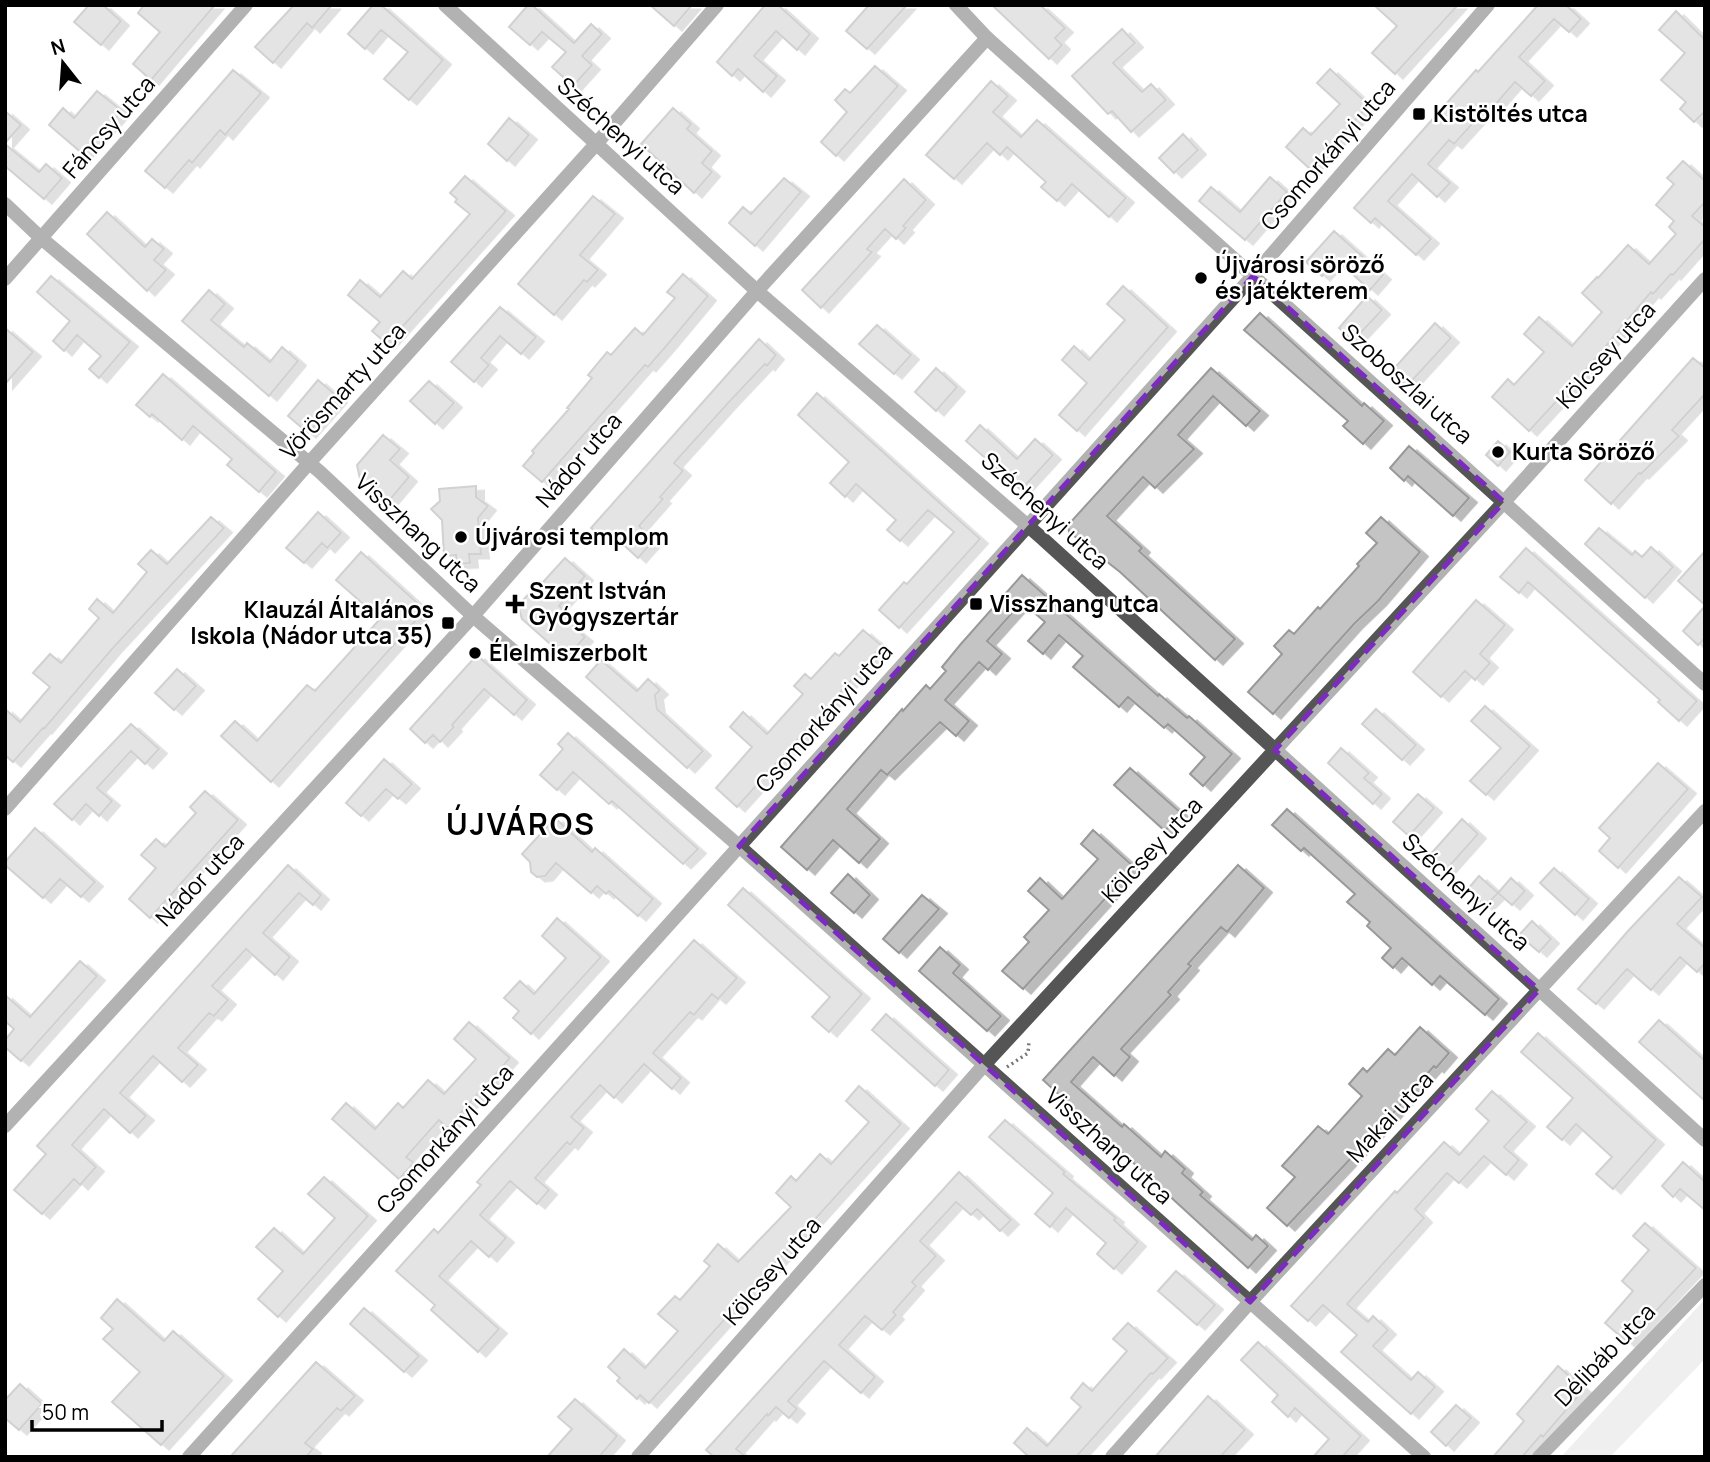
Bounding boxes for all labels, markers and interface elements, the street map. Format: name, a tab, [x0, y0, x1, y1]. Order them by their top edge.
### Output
north arrow	[28, 28, 98, 98]
text: N	[48, 32, 68, 61]
street label: Fáncsy utca	[55, 68, 162, 185]
street label: Széchenyi utca	[551, 69, 692, 201]
street label: Csomorkányi utca	[1253, 72, 1402, 237]
place label: Kistöltés utca	[1433, 97, 1588, 129]
marker: Kistöltés utca	[1411, 106, 1427, 122]
place label: Újvárosi söröző és játékterem	[1215, 248, 1385, 306]
marker: Újvárosi söröző és játékterem	[1193, 270, 1209, 286]
street label: Kölcsey utca	[1548, 294, 1662, 415]
street label: Vörösmarty utca	[272, 315, 412, 466]
street label: Szoboszlai utca	[1335, 316, 1480, 451]
street label: Nádor utca	[528, 405, 629, 514]
place label: Kurta Söröző	[1512, 435, 1655, 467]
street label: Széchenyi utca	[975, 444, 1116, 576]
marker: Kurta Söröző	[1490, 444, 1506, 460]
street label: Visszhang utca	[349, 466, 489, 599]
place label: Újvárosi templom	[475, 520, 669, 552]
marker: Újvárosi templom	[453, 529, 469, 545]
place label: Szent István Gyógyszertár	[529, 574, 679, 632]
place label: Visszhang utca	[990, 587, 1159, 619]
place label: Klauzál Általános Iskola (Nádor utca 35)	[190, 593, 434, 651]
marker: Szent István Gyógyszertár	[507, 596, 523, 612]
marker: Visszhang utca	[968, 596, 984, 612]
marker: Klauzál Általános Iskola (Nádor utca 35)	[440, 615, 456, 631]
place label: Élelmiszerbolt	[489, 636, 648, 668]
street label: Csomorkányi utca	[748, 636, 899, 799]
marker: Élelmiszerbolt	[467, 645, 483, 661]
street label: Kölcsey utca	[1094, 789, 1209, 909]
district label: ÚJVÁROS	[446, 803, 596, 844]
street label: Széchenyi utca	[1396, 825, 1537, 957]
street label: Nádor utca	[148, 826, 251, 933]
street label: Csomorkányi utca	[369, 1057, 520, 1220]
street label: Makai utca	[1339, 1064, 1440, 1169]
street label: Visszhang utca	[1039, 1079, 1180, 1211]
street label: Kölcsey utca	[715, 1209, 827, 1332]
street label: Délibáb utca	[1547, 1296, 1662, 1413]
scale bar	[32, 1388, 161, 1432]
text: 50 m	[42, 1398, 89, 1426]

